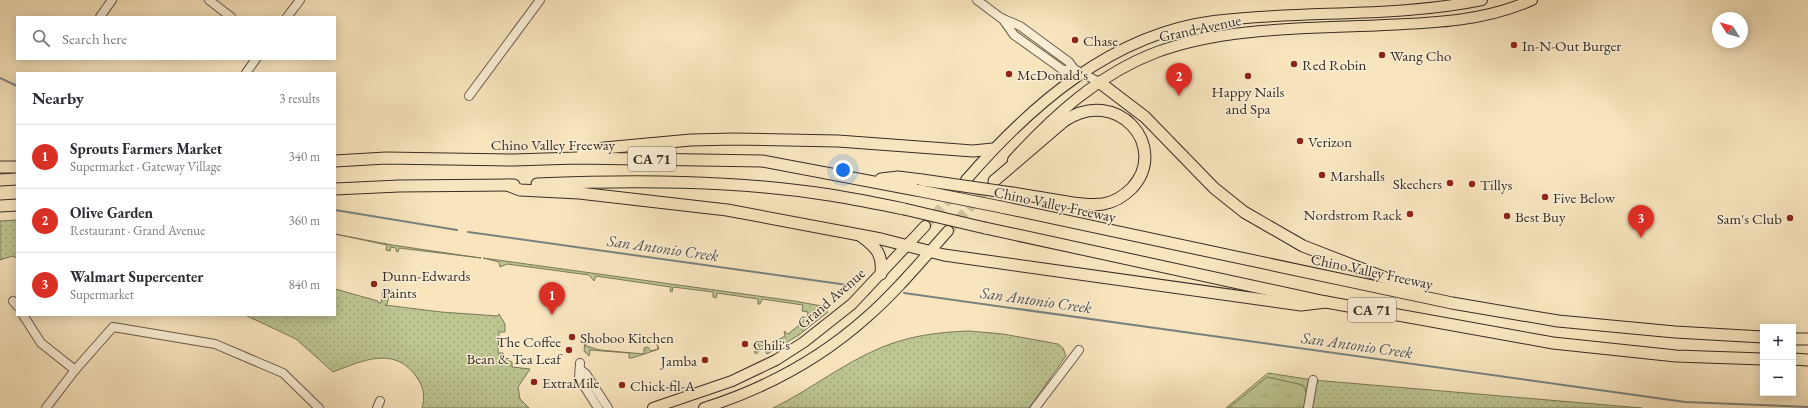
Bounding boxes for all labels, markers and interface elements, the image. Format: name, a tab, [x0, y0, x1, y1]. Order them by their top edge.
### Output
street label: Grand Avenue	[1157, 10, 1243, 46]
north arrow	[1712, 12, 1748, 48]
search box	[16, 16, 336, 60]
icon: search	[30, 27, 52, 49]
text: Search here	[62, 29, 127, 48]
place label: Chase	[1083, 31, 1118, 50]
marker: Chase	[1070, 35, 1080, 45]
place label: In-N-Out Burger	[1522, 36, 1621, 55]
marker: In-N-Out Burger	[1509, 40, 1519, 50]
place label: Wang Cho	[1390, 46, 1451, 65]
marker: Wang Cho	[1377, 50, 1387, 60]
place label: Red Robin	[1302, 55, 1367, 74]
marker: Red Robin	[1289, 59, 1299, 69]
pin: 2	[1166, 63, 1192, 96]
place label: McDonald's	[1017, 65, 1088, 84]
marker: McDonald's	[1004, 69, 1014, 79]
marker: Happy Nails and Spa	[1243, 71, 1253, 81]
place label: Happy Nails and Spa	[1212, 82, 1285, 118]
text: Nearby	[32, 87, 84, 109]
text: 3 results	[279, 90, 320, 107]
place label: Verizon	[1308, 132, 1352, 151]
street label: Chino Valley Freeway	[491, 135, 616, 154]
marker: Verizon	[1295, 136, 1305, 146]
text: Sprouts Farmers Market	[70, 139, 222, 158]
road number: CA 71	[628, 147, 676, 171]
text: 1	[42, 148, 48, 165]
text: 340 m	[289, 148, 320, 165]
text: Supermarket · Gateway Village	[70, 158, 221, 175]
your location	[833, 160, 853, 180]
place label: Marshalls	[1330, 166, 1385, 185]
marker: Marshalls	[1317, 170, 1327, 180]
place label: Skechers	[1393, 174, 1442, 193]
place label: Tillys	[1480, 175, 1512, 194]
marker: Skechers	[1445, 178, 1455, 188]
marker: Tillys	[1467, 179, 1477, 189]
street label: Chino Valley Freeway	[992, 182, 1118, 226]
place label: Five Below	[1553, 188, 1616, 207]
marker: Five Below	[1540, 192, 1550, 202]
text: Olive Garden	[70, 203, 153, 222]
place label: Nordstrom Rack	[1304, 205, 1403, 224]
pin: 3	[1628, 205, 1654, 238]
place label: Best Buy	[1515, 207, 1566, 226]
marker: Nordstrom Rack	[1405, 209, 1415, 219]
place label: Sam's Club	[1717, 209, 1782, 228]
marker: Best Buy	[1502, 211, 1512, 221]
text: 2	[42, 212, 48, 229]
text: 360 m	[289, 212, 320, 229]
marker: Sam's Club	[1785, 213, 1795, 223]
text: Restaurant · Grand Avenue	[70, 222, 205, 239]
water label: San Antonio Creek	[605, 230, 721, 266]
street label: Chino Valley Freeway	[1309, 249, 1435, 293]
street label: Grand Avenue	[793, 263, 869, 333]
place label: Dunn-Edwards Paints	[382, 266, 470, 302]
text: Walmart Supercenter	[70, 267, 204, 286]
text: 3	[42, 276, 48, 293]
text: 840 m	[289, 276, 320, 293]
marker: Dunn-Edwards Paints	[369, 279, 379, 289]
pin: 1	[539, 282, 565, 315]
water label: San Antonio Creek	[978, 282, 1094, 318]
text: Supermarket	[70, 286, 134, 303]
road number: CA 71	[1348, 298, 1396, 322]
map controls	[1760, 324, 1796, 396]
button: +	[1760, 324, 1796, 360]
water label: San Antonio Creek	[1299, 327, 1415, 363]
place label: Shoboo Kitchen	[580, 328, 674, 347]
place label: The Coffee Bean & Tea Leaf	[466, 332, 563, 368]
marker: Shoboo Kitchen	[567, 332, 577, 342]
place label: Chili's	[753, 335, 790, 354]
marker: Chili's	[740, 339, 750, 349]
marker: The Coffee Bean & Tea Leaf	[564, 345, 574, 355]
place label: Jamba	[659, 351, 697, 370]
marker: Jamba	[700, 355, 710, 365]
button: −	[1760, 360, 1796, 396]
place label: ExtraMile	[542, 373, 599, 392]
place label: Chick-fil-A	[630, 376, 696, 395]
marker: ExtraMile	[529, 377, 539, 387]
marker: Chick-fil-A	[617, 380, 627, 390]

